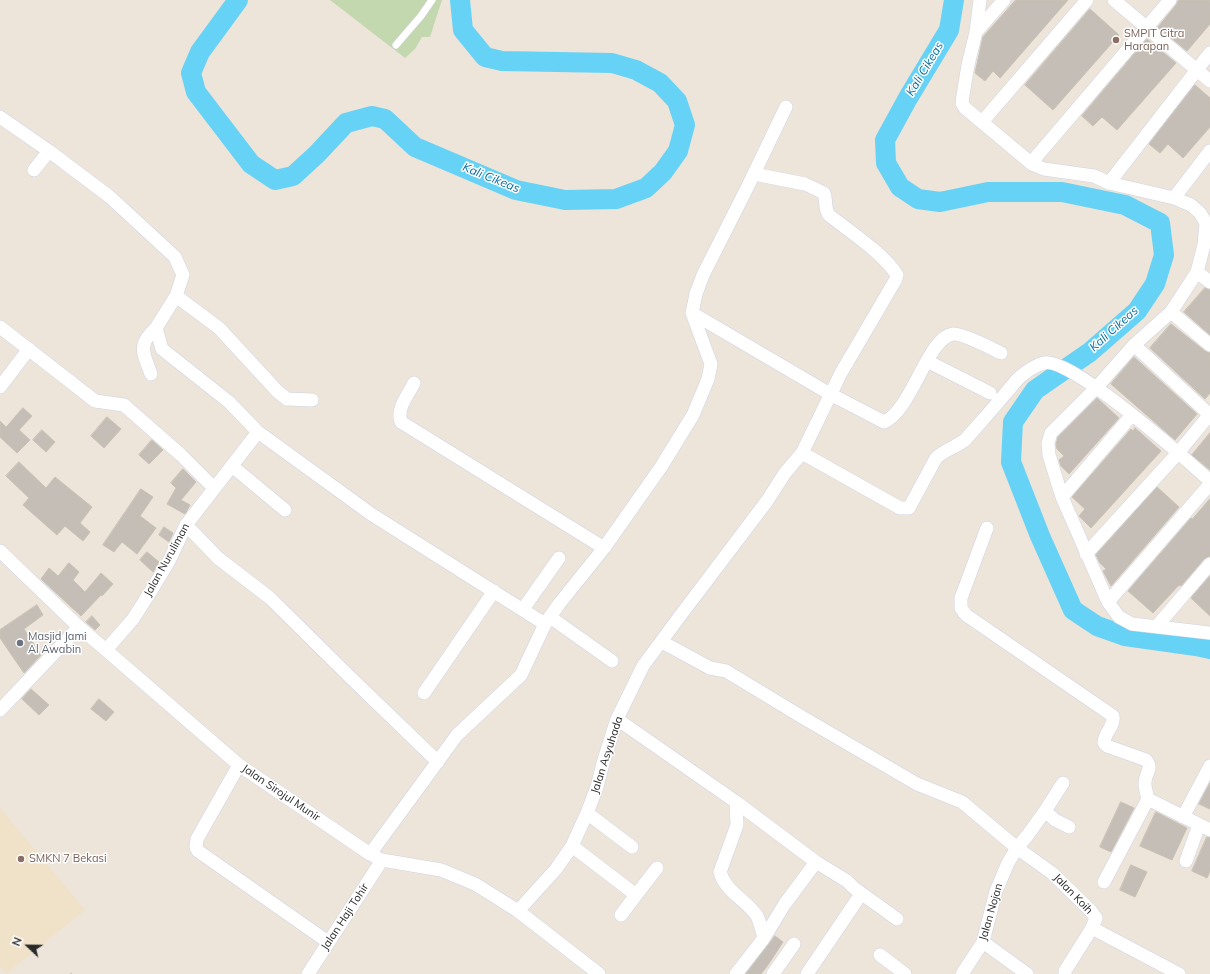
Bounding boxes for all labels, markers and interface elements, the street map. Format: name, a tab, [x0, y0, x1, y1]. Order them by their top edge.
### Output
place label: SMPIT Citra Harapan	[1124, 27, 1184, 53]
marker: SMPIT Citra Harapan	[1111, 35, 1121, 45]
water label: Kali Cikeas	[903, 39, 947, 99]
water label: Kali Cikeas	[460, 160, 522, 196]
water label: Kali Cikeas	[1087, 303, 1141, 355]
street label: Jalan Nuruliman	[141, 521, 193, 599]
place label: Masjid Jami Al Awabin	[28, 630, 87, 656]
marker: Masjid Jami Al Awabin	[15, 638, 25, 648]
street label: Jalan Asyuhada	[588, 715, 626, 795]
street label: Jalan Sirojul Munir	[239, 762, 323, 824]
place label: SMKN 7 Bekasi	[29, 852, 107, 866]
marker: SMKN 7 Bekasi	[16, 854, 26, 864]
street label: Jalan Koih	[1051, 871, 1095, 917]
street label: Jalan Haji Tohir	[318, 881, 372, 953]
street label: Jalan Nojan	[977, 882, 1005, 942]
north arrow	[8, 926, 48, 966]
text: N	[9, 935, 25, 948]

